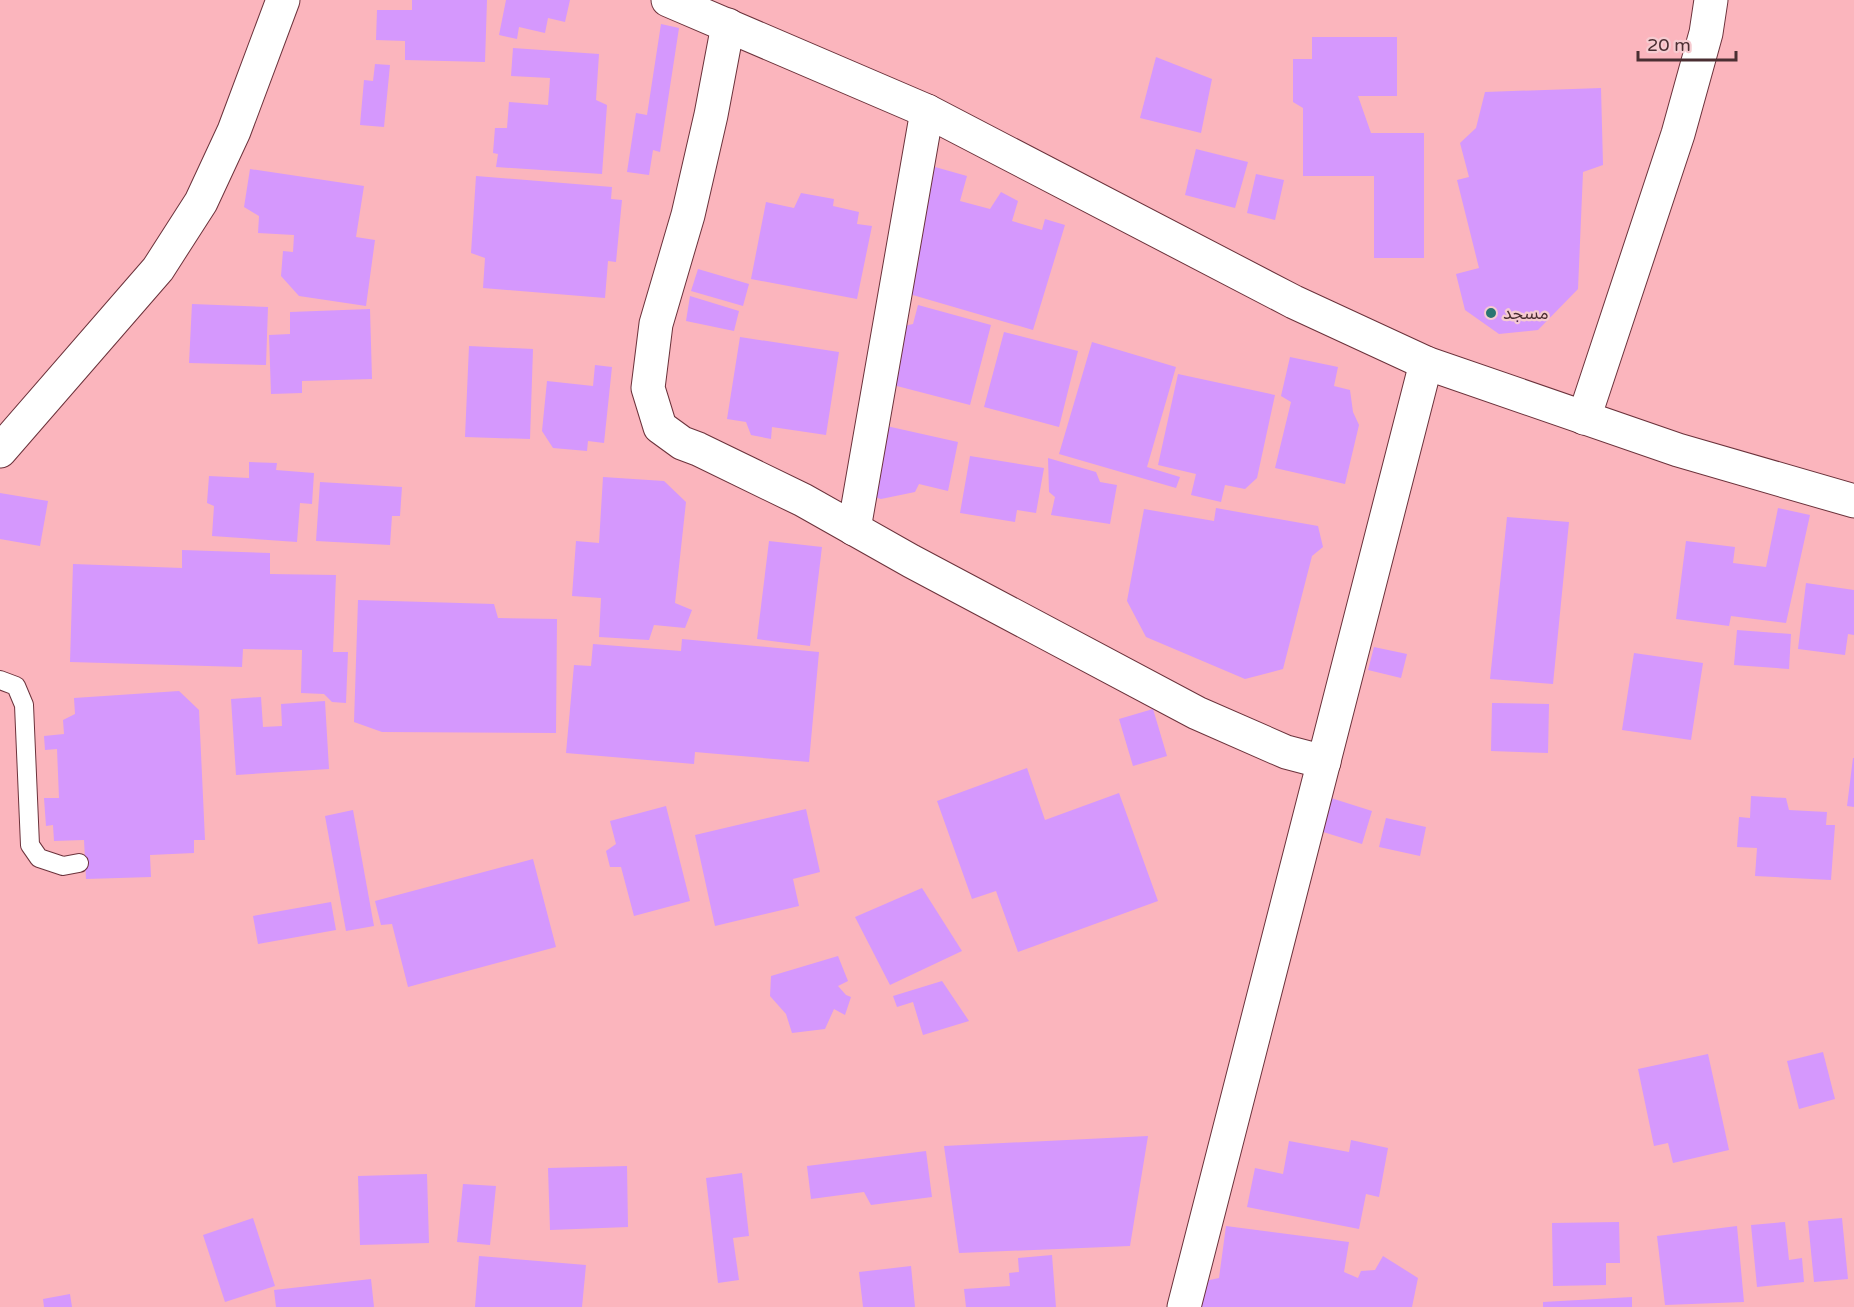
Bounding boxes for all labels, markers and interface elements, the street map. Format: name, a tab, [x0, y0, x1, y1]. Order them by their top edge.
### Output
scale bar	[1638, 24, 1736, 62]
text: 20 m	[1647, 34, 1691, 56]
place label: مسجد	[1503, 302, 1549, 324]
marker: مسجد	[1484, 306, 1498, 320]

